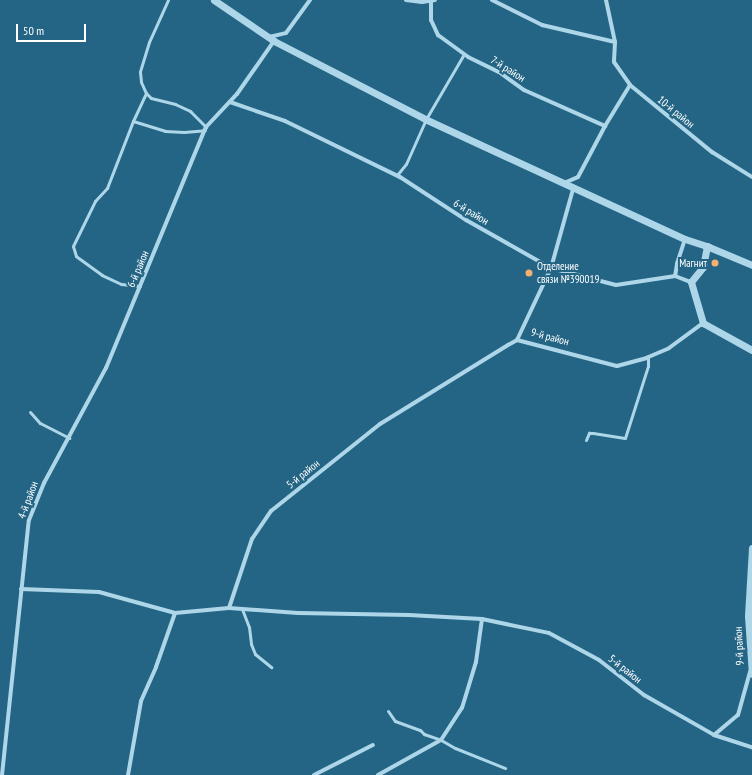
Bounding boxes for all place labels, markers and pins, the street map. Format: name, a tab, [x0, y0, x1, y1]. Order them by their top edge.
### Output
place label: Магнит	[679, 256, 707, 270]
marker: Магнит	[710, 258, 720, 268]
place label: Отделение связи №390019	[537, 260, 599, 286]
marker: Отделение связи №390019	[524, 268, 534, 278]

